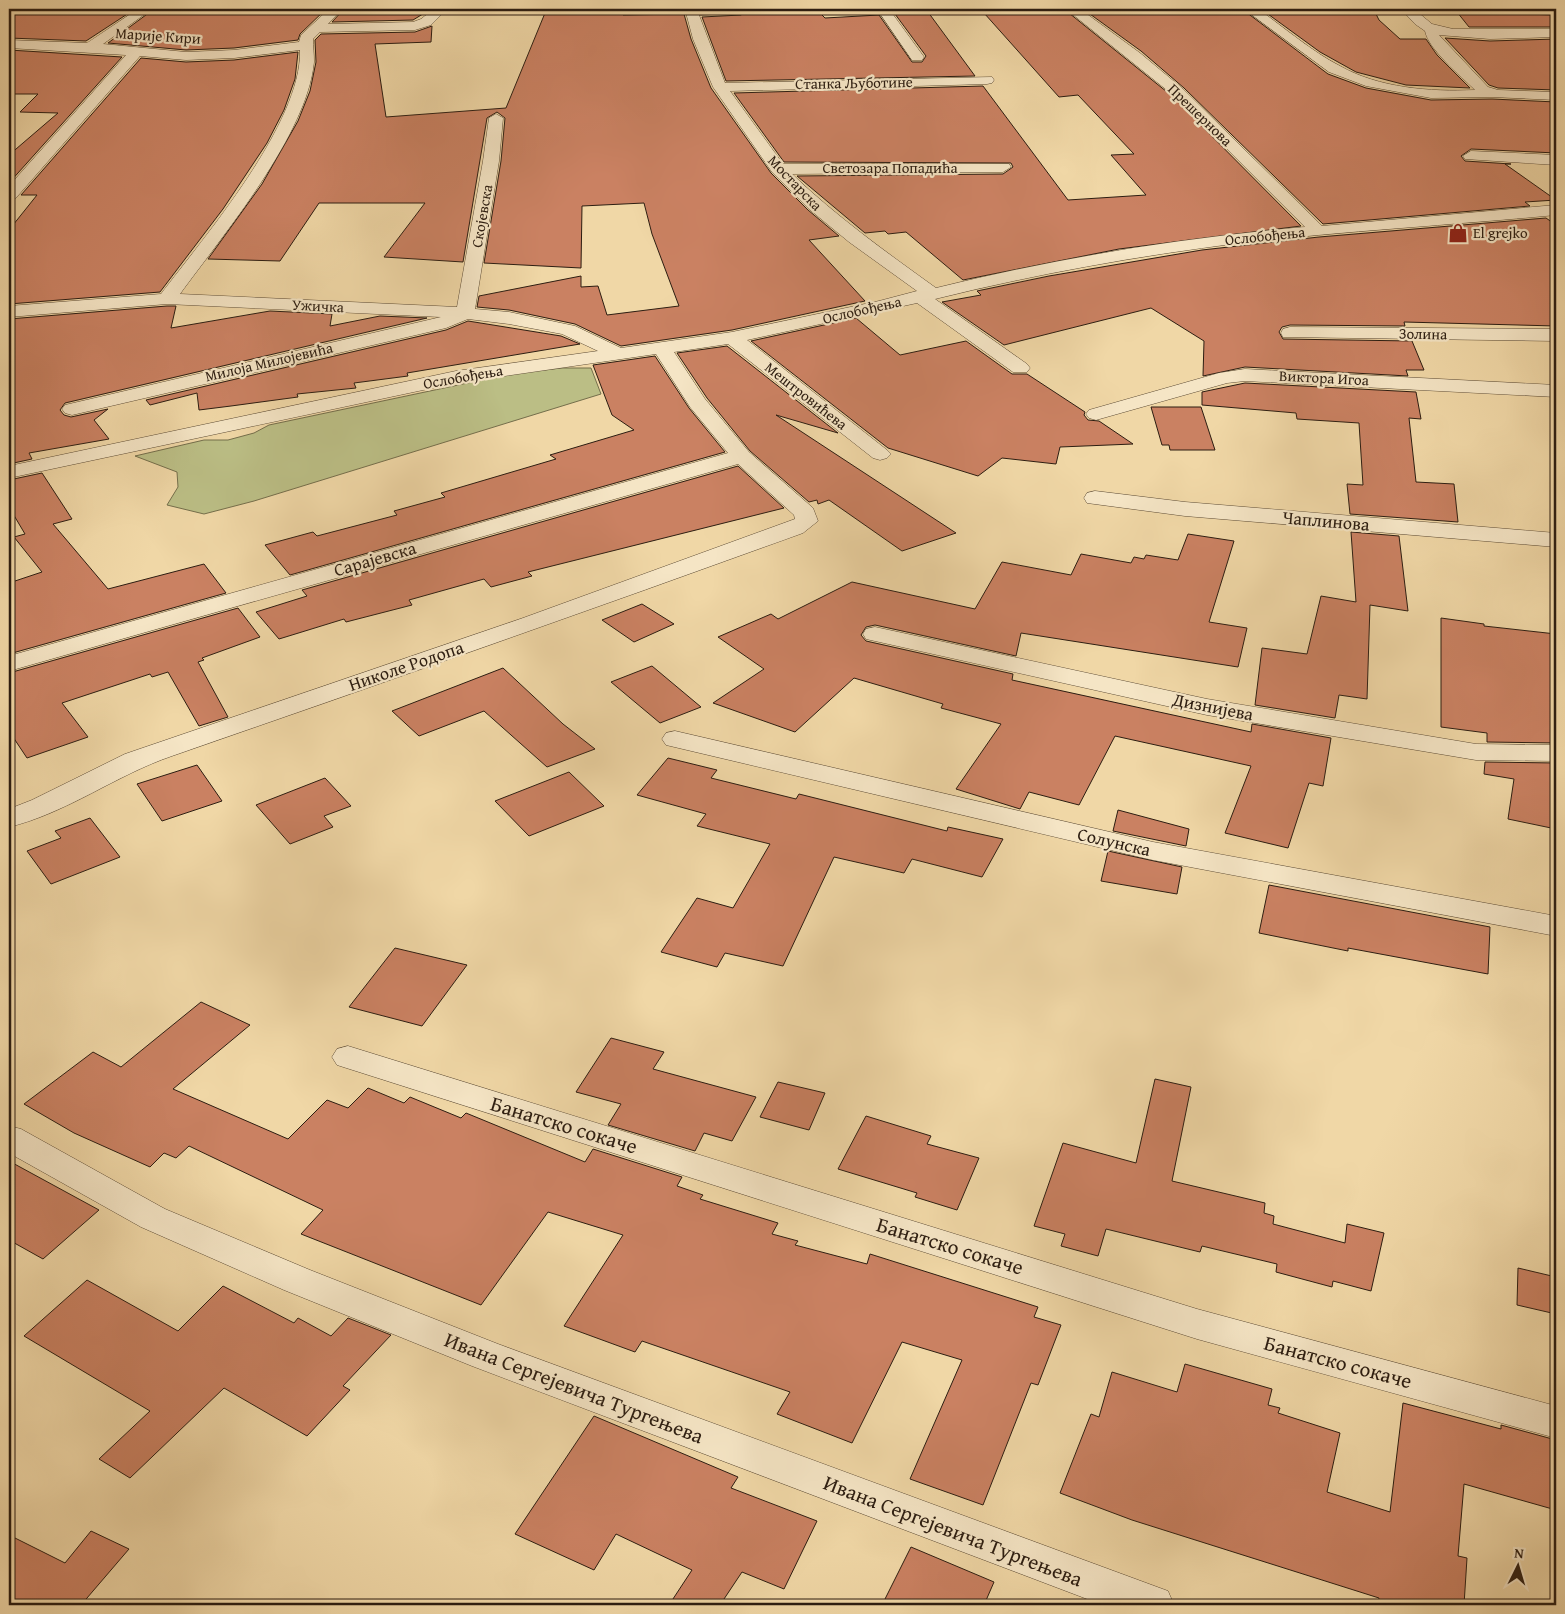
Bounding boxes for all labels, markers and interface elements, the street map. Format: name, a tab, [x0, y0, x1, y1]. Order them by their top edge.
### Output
street label: Марије Кири	[115, 22, 201, 49]
street label: Станка Љуботине	[795, 71, 913, 94]
street label: Прешернова	[1164, 79, 1238, 151]
street label: Мостарска	[763, 150, 828, 216]
street label: Светозара Попадића	[822, 157, 958, 178]
street label: Скојевска	[466, 182, 498, 249]
street label: Ослобођења	[1224, 221, 1307, 250]
shop icon: El grejko	[1447, 222, 1469, 244]
place label: El grejko	[1473, 222, 1528, 243]
street label: Ослобођења	[820, 290, 904, 329]
street label: Ужичка	[291, 294, 345, 317]
street label: Золина	[1399, 323, 1448, 344]
street label: Милоја Милојевића	[203, 336, 336, 386]
street label: Мештровићева	[761, 357, 853, 435]
street label: Ослобођења	[421, 359, 505, 394]
street label: Виктора Игоа	[1279, 365, 1370, 390]
street label: Чаплинова	[1281, 503, 1371, 538]
street label: Сарајевска	[330, 534, 420, 583]
street label: Николе Родопа	[345, 633, 467, 698]
street label: Дизнијева	[1169, 685, 1256, 728]
street label: Солунска	[1075, 820, 1154, 863]
street label: Банатско сокаче	[487, 1087, 641, 1162]
street label: Банатско сокаче	[873, 1208, 1027, 1283]
street label: Ивана Сергејевича Тургењева	[440, 1324, 708, 1451]
street label: Банатско сокаче	[1261, 1327, 1416, 1396]
street label: Ивана Сергејевича Тургењева	[819, 1467, 1087, 1594]
north arrow	[1492, 1542, 1542, 1592]
text: N	[1514, 1543, 1525, 1563]

